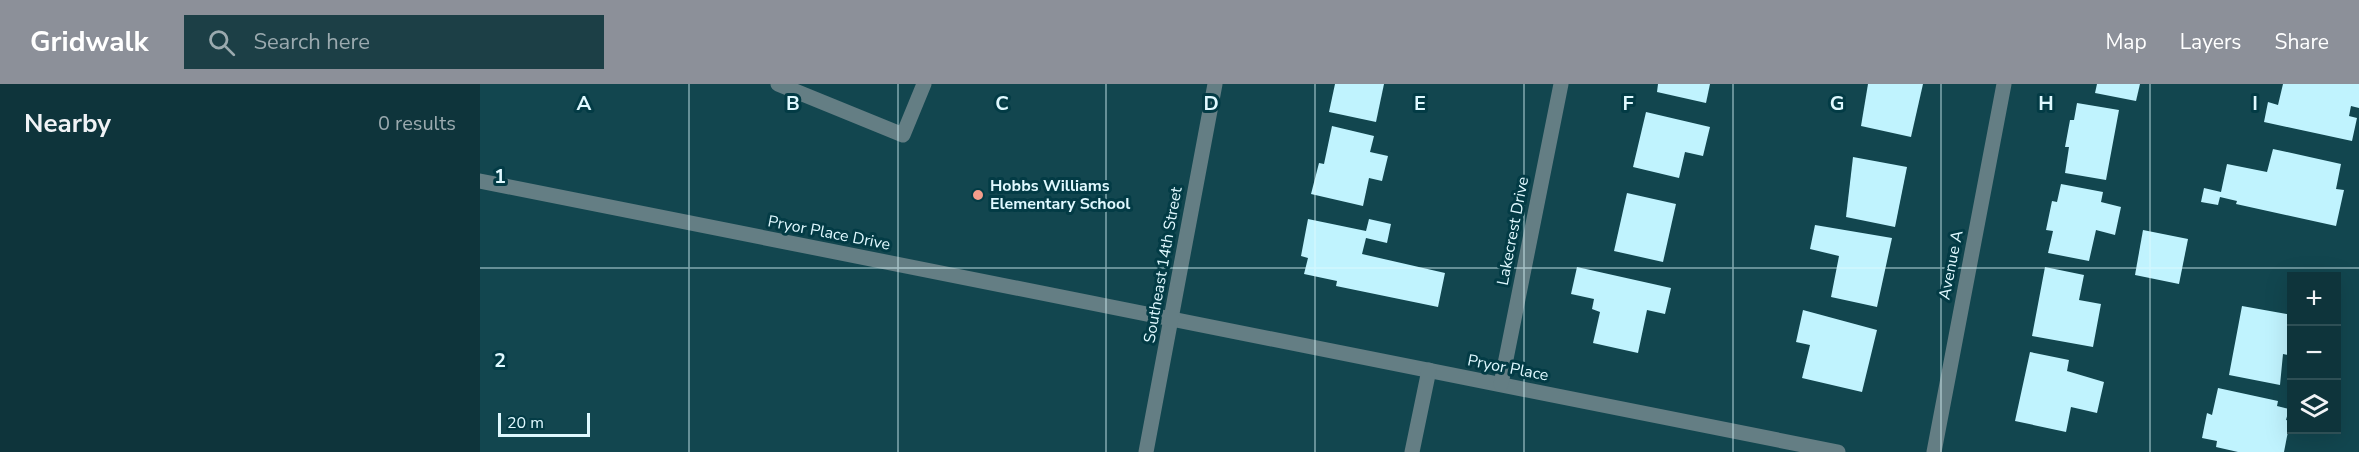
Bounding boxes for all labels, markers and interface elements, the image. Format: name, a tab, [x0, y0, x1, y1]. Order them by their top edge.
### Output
search box	[184, 15, 604, 69]
text: Gridwalk	[30, 23, 148, 61]
icon: search	[205, 26, 238, 59]
text: Search here	[253, 27, 370, 57]
text: Map	[2105, 28, 2147, 56]
text: Layers	[2180, 28, 2241, 56]
text: Share	[2274, 28, 2329, 56]
text: A	[577, 90, 592, 117]
text: B	[786, 90, 800, 117]
text: C	[995, 90, 1009, 117]
text: D	[1203, 90, 1219, 117]
text: E	[1414, 90, 1426, 117]
text: F	[1622, 90, 1634, 117]
text: G	[1830, 90, 1844, 117]
text: H	[2038, 90, 2054, 117]
text: I	[2252, 90, 2258, 117]
text: Nearby	[24, 106, 111, 141]
text: 0 results	[378, 110, 456, 137]
text: 1	[494, 163, 506, 190]
place label: Hobbs Williams Elementary School	[990, 175, 1130, 215]
street label: Lakecrest Drive	[1492, 175, 1534, 287]
street label: Southeast 14th Street	[1138, 185, 1188, 345]
marker: Hobbs Williams Elementary School	[971, 188, 985, 202]
street label: Pryor Place Drive	[766, 210, 892, 256]
street label: Avenue A	[1934, 228, 1969, 302]
map controls	[2287, 272, 2341, 434]
button: +	[2287, 272, 2341, 326]
button: −	[2287, 326, 2341, 380]
text: 2	[494, 347, 506, 374]
street label: Pryor Place	[1466, 349, 1550, 387]
button: layers	[2287, 380, 2341, 434]
scale bar	[498, 410, 590, 438]
text: 20 m	[507, 412, 544, 434]

